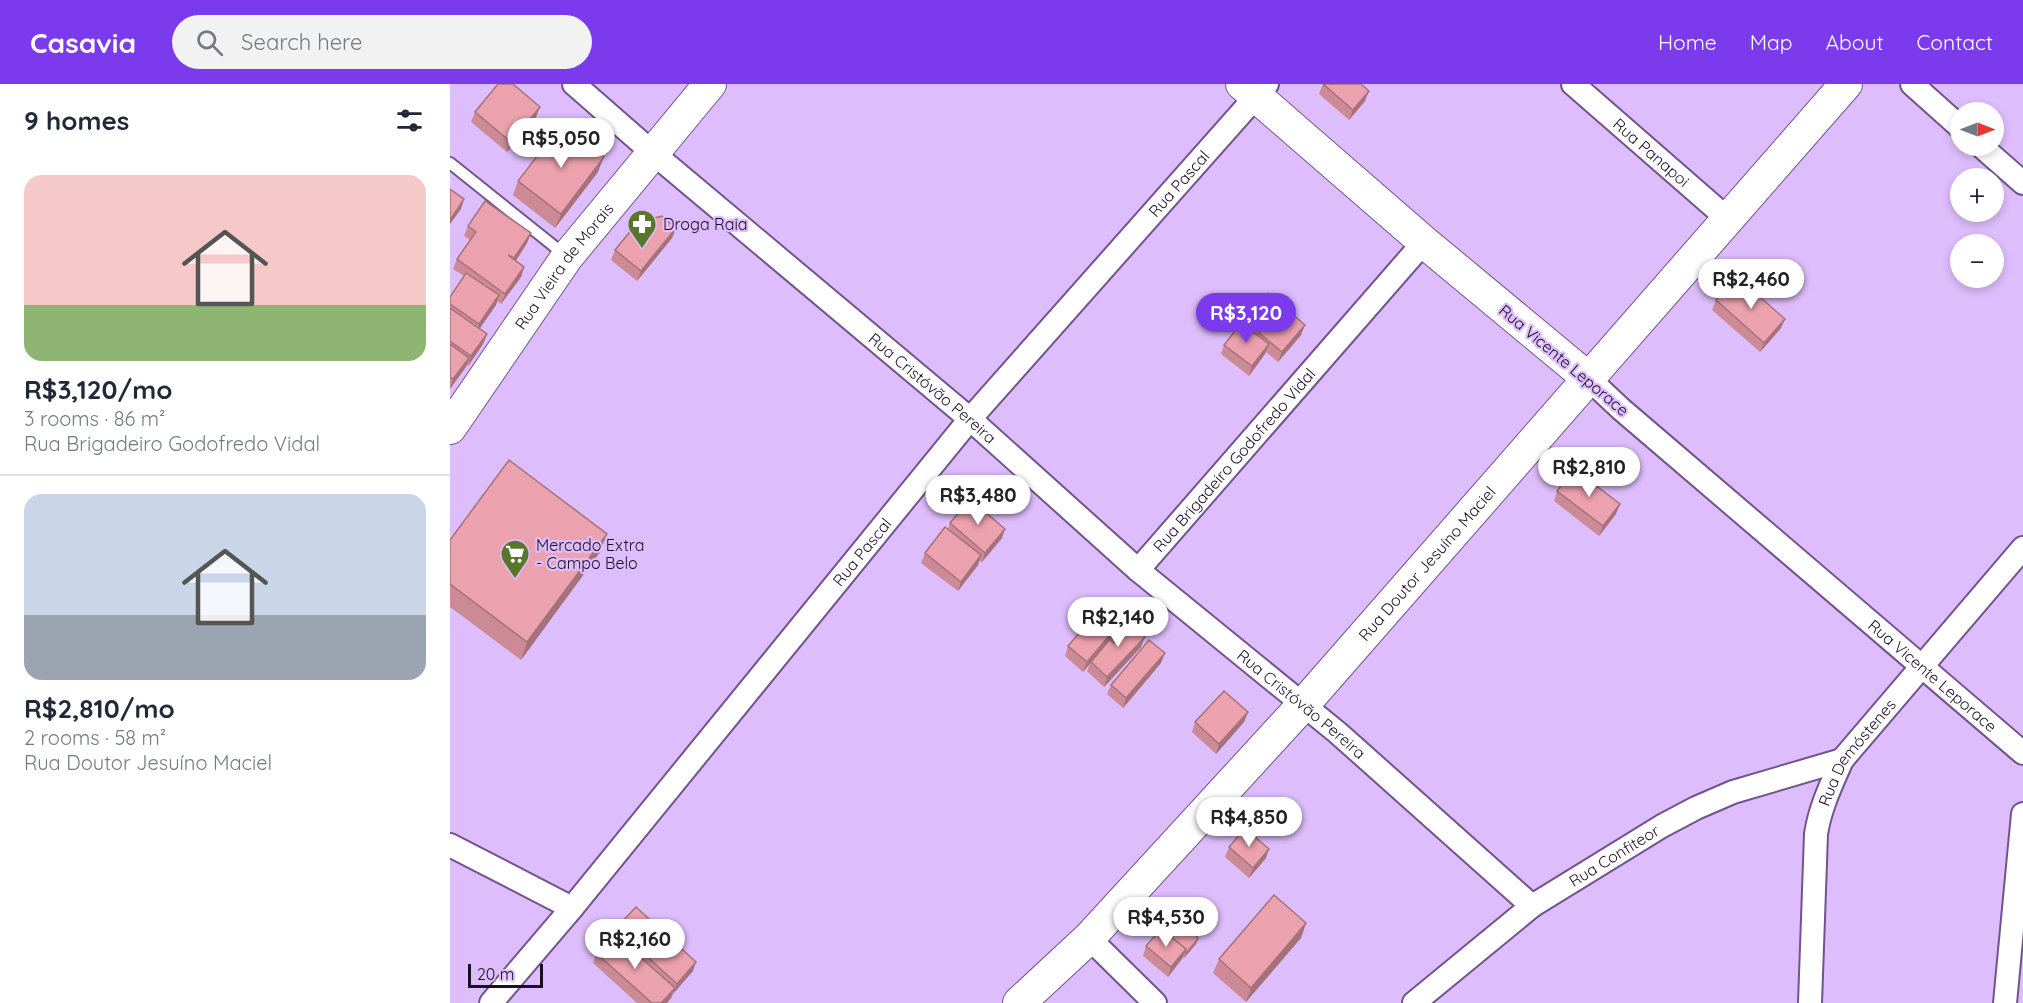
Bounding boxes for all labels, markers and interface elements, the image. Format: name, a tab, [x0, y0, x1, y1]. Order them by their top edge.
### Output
search box	[172, 15, 592, 69]
text: Casavia	[30, 25, 136, 60]
icon: search	[193, 26, 226, 59]
text: Search here	[241, 28, 363, 56]
text: Home	[1658, 29, 1717, 55]
text: Map	[1750, 29, 1793, 55]
text: About	[1826, 29, 1884, 55]
text: Contact	[1917, 29, 1993, 55]
north arrow	[1950, 102, 2004, 156]
map controls	[1950, 102, 2004, 288]
text: 9 homes	[24, 104, 129, 137]
icon: filters	[393, 104, 426, 137]
street label: Rua Panapoi	[1609, 114, 1694, 191]
pin: R$5,050	[506, 118, 616, 169]
text: R$5,050	[522, 125, 600, 150]
street label: Rua Pascal	[1144, 146, 1213, 221]
button: +	[1950, 168, 2004, 222]
street label: Rua Vieira de Morais	[510, 199, 618, 333]
pharmacy icon: Droga Raia	[626, 208, 658, 250]
icon: home	[171, 214, 279, 322]
place label: Droga Raia	[663, 214, 748, 234]
button: −	[1950, 234, 2004, 288]
pin: R$2,460	[1696, 259, 1806, 310]
text: R$2,460	[1712, 266, 1790, 291]
pin: R$3,120	[1191, 293, 1301, 344]
text: R$3,120	[1210, 300, 1282, 325]
street label: Rua Vicente Leporace	[1495, 300, 1633, 420]
street label: Rua Cristóvão Pereira	[865, 328, 1000, 448]
street label: Rua Brigadeiro Godofredo Vidal	[1148, 364, 1319, 556]
text: R$3,120/mo	[24, 373, 173, 406]
text: 3 rooms · 86 m²	[24, 406, 165, 431]
text: Rua Brigadeiro Godofredo Vidal	[24, 431, 320, 456]
pin: R$2,810	[1534, 447, 1644, 498]
text: R$2,810	[1552, 454, 1626, 479]
pin: R$3,480	[923, 475, 1033, 526]
text: R$3,480	[940, 482, 1016, 507]
street label: Rua Doutor Jesuíno Maciel	[1354, 482, 1500, 645]
street label: Rua Pascal	[828, 514, 896, 590]
icon: home	[171, 533, 279, 641]
place label: Mercado Extra - Campo Belo	[536, 535, 645, 573]
supermarket icon: Mercado Extra - Campo Belo	[499, 538, 531, 580]
pin: R$2,140	[1063, 597, 1173, 648]
text: R$2,140	[1082, 604, 1154, 629]
street label: Rua Vicente Leporace	[1864, 615, 2001, 736]
street label: Rua Cristóvão Pereira	[1233, 645, 1370, 763]
text: R$2,810/mo	[24, 692, 175, 725]
street label: Rua Demóstenes	[1814, 695, 1900, 809]
text: 2 rooms · 58 m²	[24, 725, 166, 750]
text: Rua Doutor Jesuíno Maciel	[24, 750, 272, 775]
pin: R$4,850	[1194, 797, 1304, 848]
text: R$4,850	[1210, 804, 1288, 829]
street label: Rua Confiteor	[1565, 820, 1663, 891]
pin: R$4,530	[1111, 897, 1221, 948]
text: R$4,530	[1127, 904, 1205, 929]
pin: R$2,160	[580, 919, 690, 970]
text: R$2,160	[599, 926, 671, 951]
scale bar	[468, 961, 543, 988]
text: 20 m	[477, 964, 514, 984]

